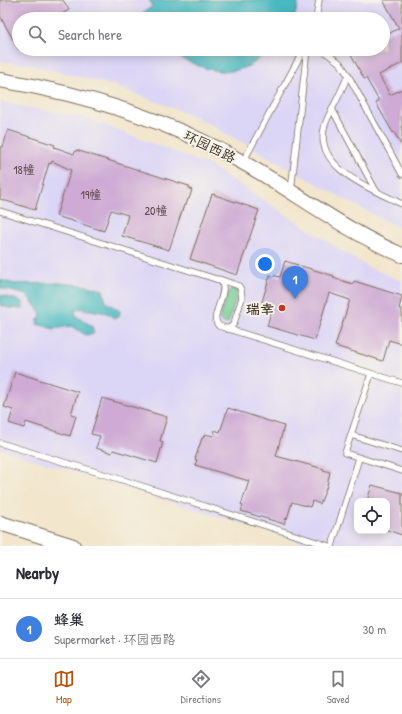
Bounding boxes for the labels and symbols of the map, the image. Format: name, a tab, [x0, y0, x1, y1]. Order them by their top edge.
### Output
street label: 环园西路	[181, 125, 239, 167]
house number: 18幢	[13, 161, 35, 178]
house number: 19幢	[81, 186, 101, 203]
house number: 20幢	[145, 202, 168, 219]
your location	[255, 254, 275, 274]
pin: 1	[282, 266, 308, 299]
place label: 瑞幸	[246, 299, 274, 318]
marker: 瑞幸	[277, 303, 287, 313]

